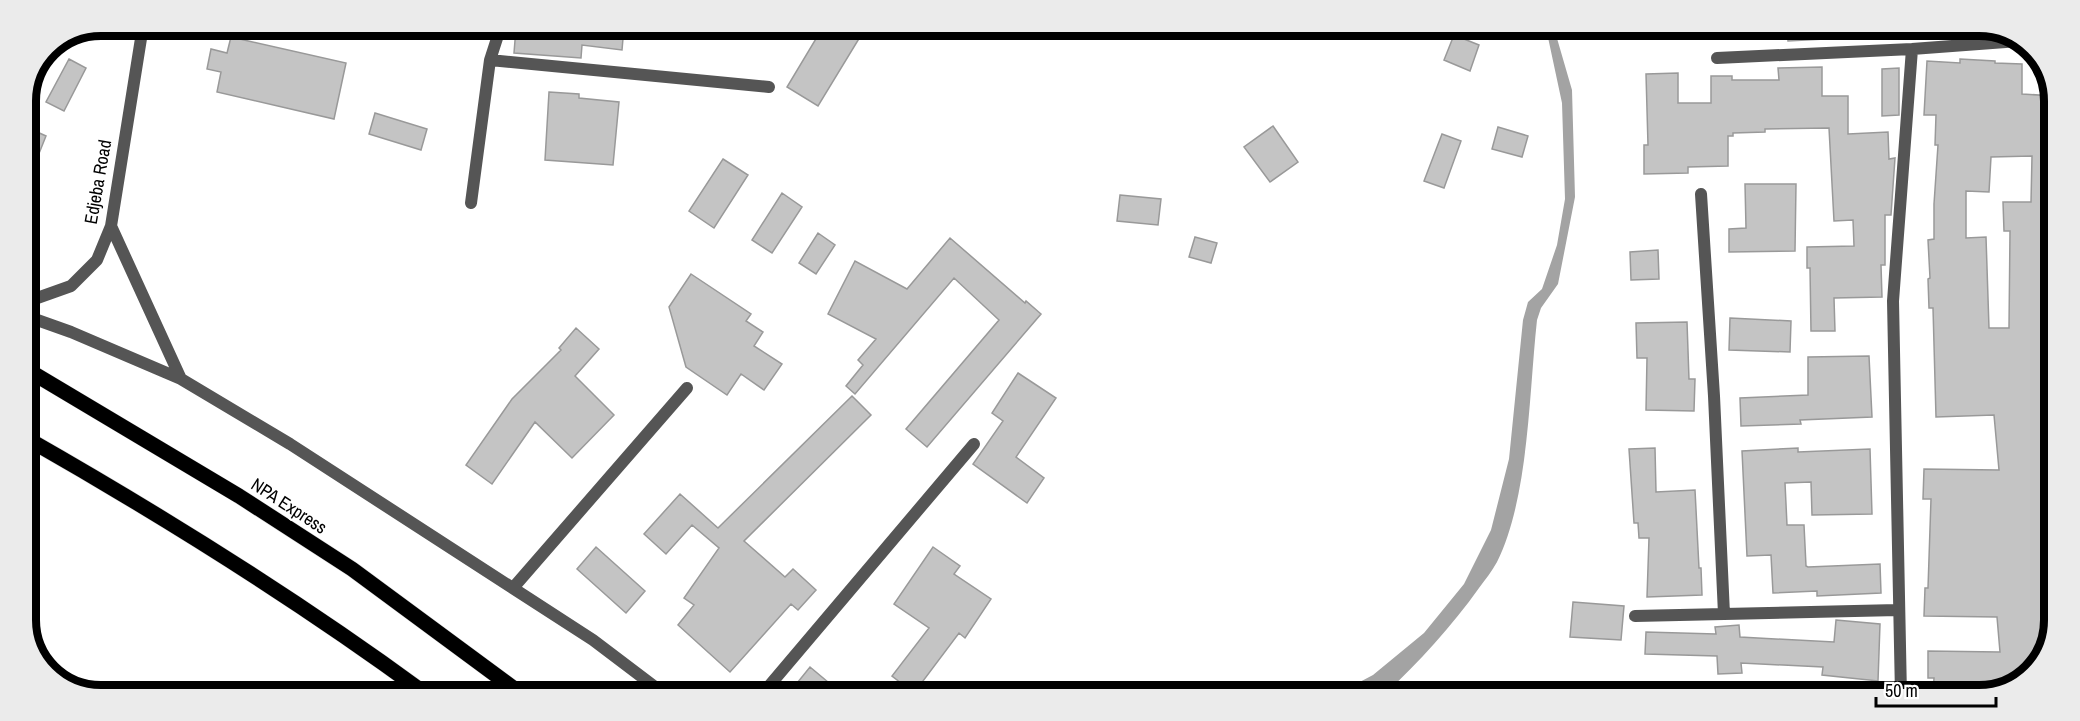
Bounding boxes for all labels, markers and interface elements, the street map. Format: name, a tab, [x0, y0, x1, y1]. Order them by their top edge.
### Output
street label: Edjeba Road	[78, 138, 117, 226]
street label: NPA Express	[246, 472, 332, 539]
scale bar	[1876, 670, 1996, 708]
text: 50 m	[1885, 678, 1918, 703]

